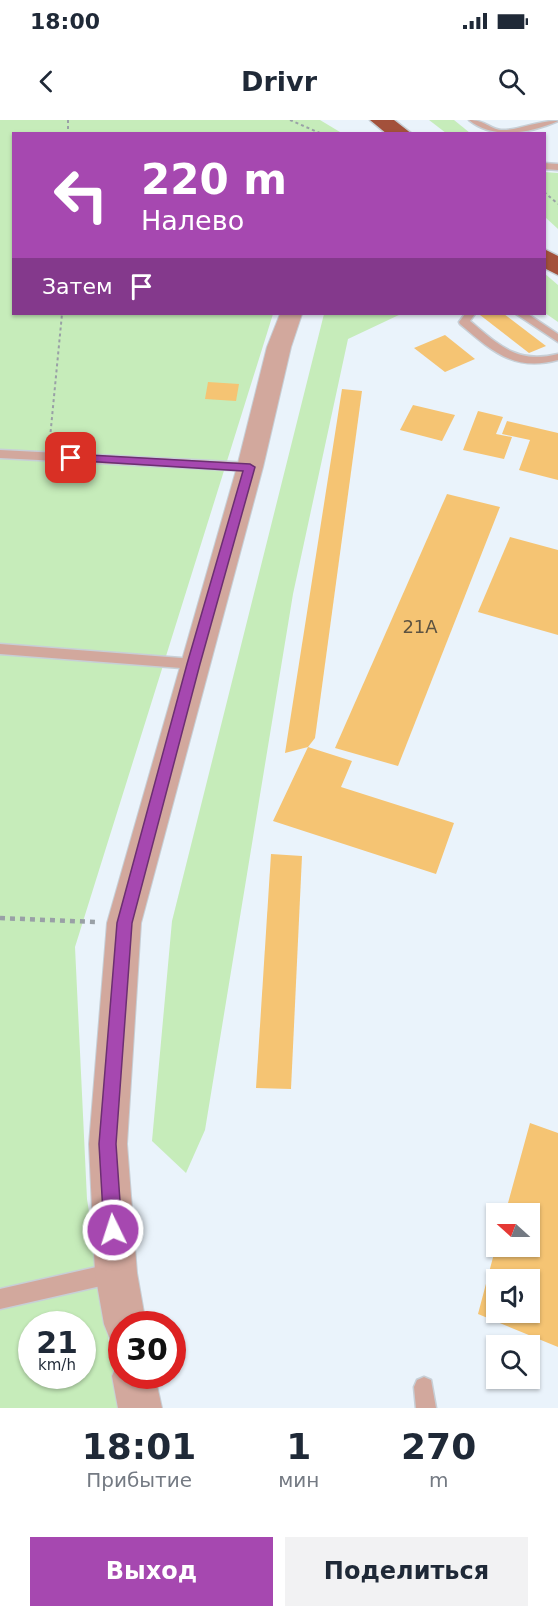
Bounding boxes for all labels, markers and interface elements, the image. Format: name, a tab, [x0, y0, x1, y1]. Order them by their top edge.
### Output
text: 18:00	[30, 9, 100, 34]
icon: back	[30, 65, 63, 98]
icon: search	[495, 65, 528, 98]
text: Drivr	[241, 66, 317, 97]
text: 220 m	[141, 155, 287, 204]
icon: left	[42, 156, 120, 234]
text: Налево	[141, 205, 244, 236]
icon: arrive	[125, 270, 158, 303]
text: Затем	[42, 274, 113, 299]
pin	[45, 432, 96, 483]
icon: arrive	[54, 441, 87, 474]
house number: 21А	[402, 616, 438, 637]
position arrow	[81, 1198, 145, 1262]
north arrow	[486, 1203, 540, 1257]
map controls	[486, 1203, 540, 1389]
button: sound	[486, 1269, 540, 1323]
speed limit sign: 30	[108, 1311, 186, 1389]
text: 21	[36, 1325, 78, 1360]
button: search	[486, 1335, 540, 1389]
text: km/h	[38, 1356, 76, 1374]
text: 18:01	[82, 1426, 196, 1467]
text: 1	[286, 1426, 311, 1467]
text: 270	[401, 1426, 476, 1467]
text: Прибытие	[86, 1468, 192, 1492]
text: мин	[278, 1468, 319, 1492]
text: m	[429, 1468, 448, 1492]
button: Выход	[30, 1537, 273, 1606]
button: Поделиться	[285, 1537, 528, 1606]

